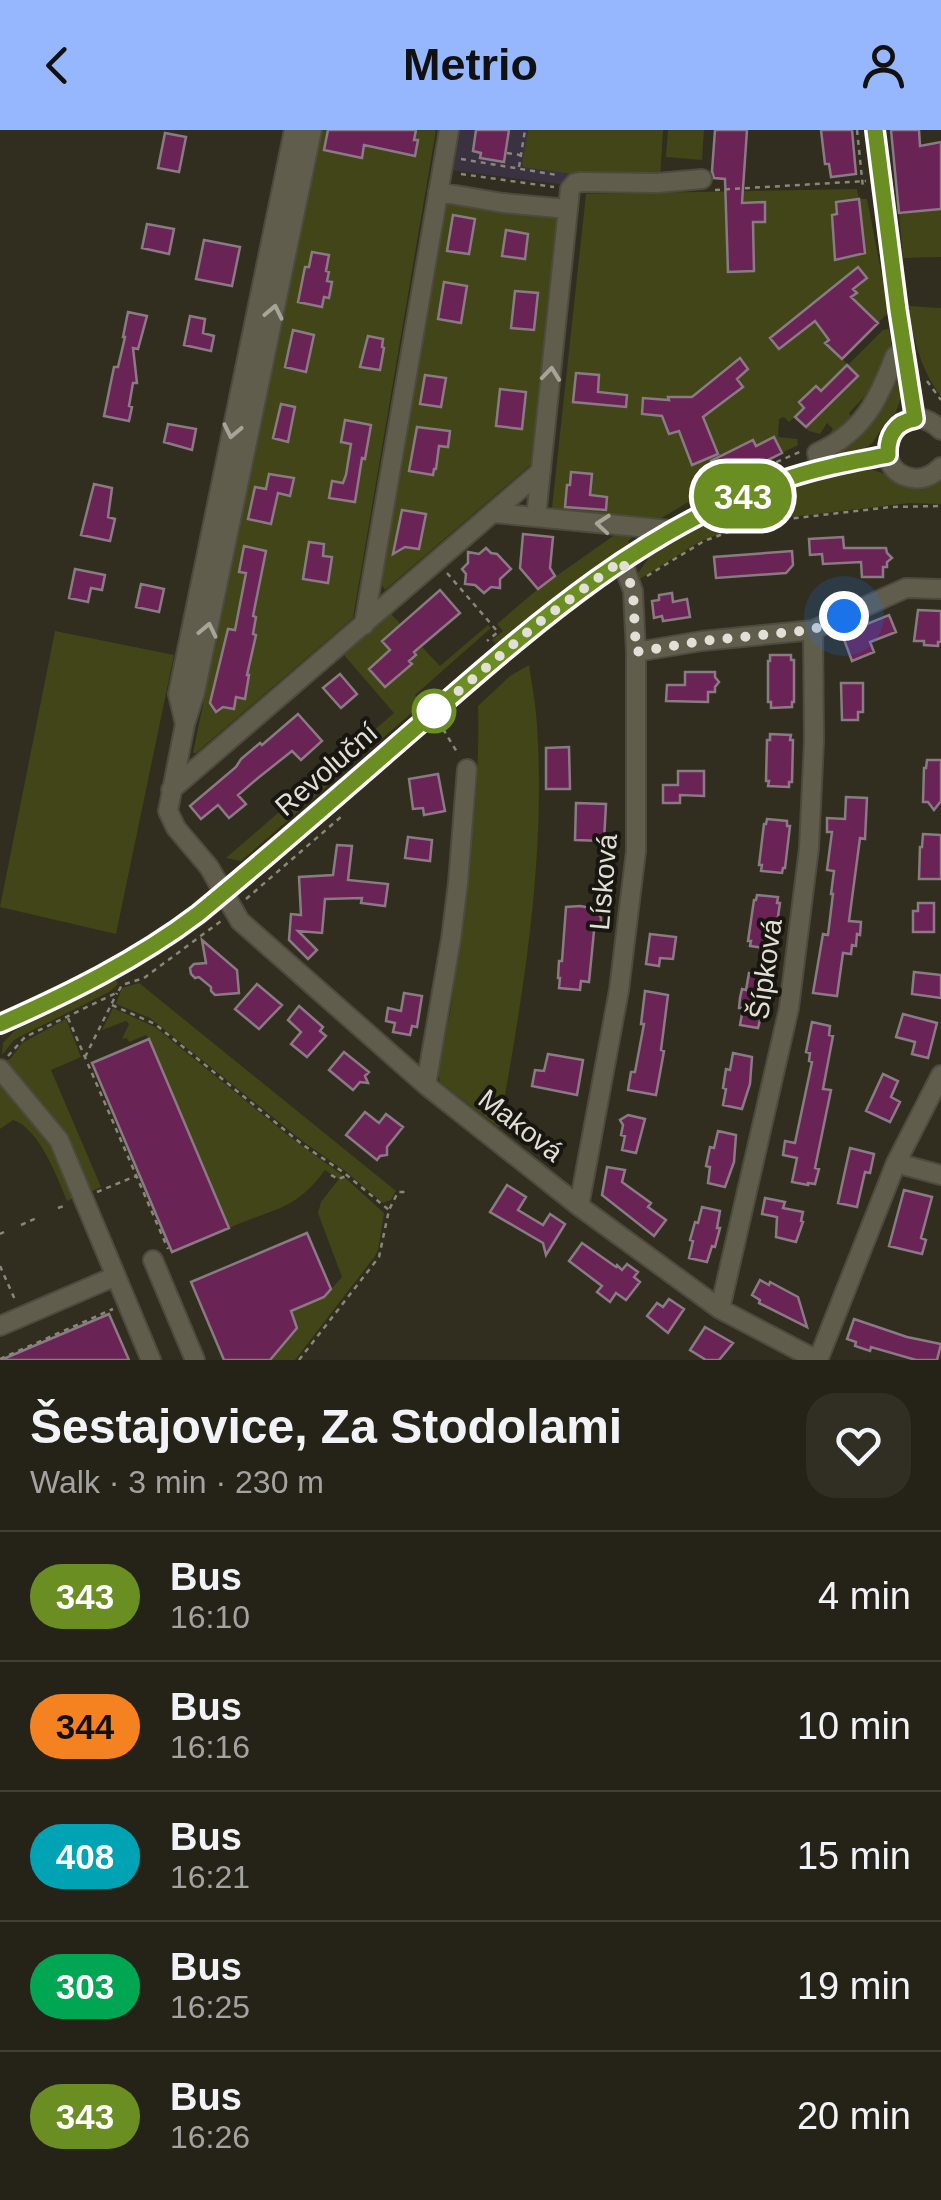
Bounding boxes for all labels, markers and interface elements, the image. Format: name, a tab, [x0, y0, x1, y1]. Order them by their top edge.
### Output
icon: back	[30, 38, 85, 93]
icon: person	[856, 38, 911, 93]
text: Metrio	[403, 39, 538, 90]
one-way arrow	[263, 303, 284, 320]
one-way arrow	[540, 365, 561, 381]
one-way arrow	[223, 422, 244, 439]
line badge: 343	[686, 464, 800, 528]
text: 343	[714, 477, 772, 516]
one-way arrow	[595, 513, 611, 535]
your location	[819, 591, 869, 641]
one-way arrow	[196, 622, 217, 639]
unlabelled marker	[413, 690, 455, 732]
street label: Revoluční	[269, 717, 384, 822]
street label: Lísková	[584, 832, 623, 931]
street label: Šípková	[743, 916, 788, 1021]
street label: Maková	[473, 1083, 569, 1168]
button: heart	[806, 1393, 911, 1498]
text: Šestajovice, Za Stodolami	[30, 1400, 622, 1453]
text: Walk · 3 min · 230 m	[30, 1464, 324, 1500]
text: Bus	[170, 1556, 242, 1598]
text: 4 min	[818, 1575, 911, 1617]
text: 343	[56, 1577, 114, 1616]
text: 16:10	[170, 1599, 250, 1635]
text: Bus	[170, 1686, 242, 1728]
text: 10 min	[797, 1705, 911, 1747]
text: 344	[56, 1707, 114, 1746]
text: 16:16	[170, 1729, 250, 1765]
text: Bus	[170, 1816, 242, 1858]
text: 15 min	[797, 1835, 911, 1877]
text: 408	[56, 1837, 114, 1876]
text: 16:21	[170, 1859, 250, 1895]
text: Bus	[170, 1946, 242, 1988]
text: 19 min	[797, 1965, 911, 2007]
text: 303	[56, 1967, 114, 2006]
text: 16:25	[170, 1989, 250, 2025]
text: Bus	[170, 2076, 242, 2118]
text: 20 min	[797, 2095, 911, 2137]
text: 343	[56, 2097, 114, 2136]
text: 16:26	[170, 2119, 250, 2155]

